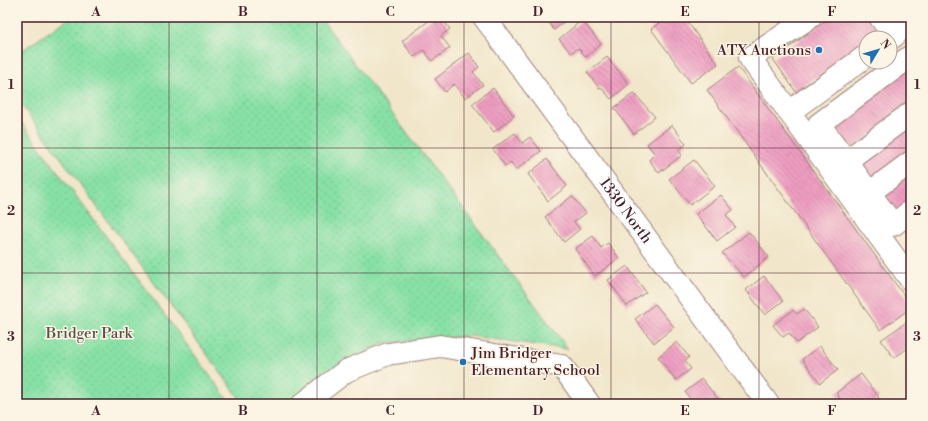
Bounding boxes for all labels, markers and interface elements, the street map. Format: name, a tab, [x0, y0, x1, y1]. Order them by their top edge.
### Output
text: A	[90, 4, 101, 20]
text: B	[238, 4, 248, 20]
text: C	[385, 4, 395, 20]
text: D	[533, 4, 543, 20]
text: E	[680, 4, 690, 20]
text: F	[827, 4, 837, 20]
north arrow	[858, 30, 898, 70]
text: N	[877, 37, 893, 52]
place label: ATX Auctions	[716, 41, 811, 60]
marker: ATX Auctions	[814, 45, 824, 55]
text: 1	[8, 77, 15, 93]
text: 1	[914, 77, 921, 93]
street label: 1330 North	[595, 174, 656, 247]
text: 2	[7, 203, 15, 219]
text: 2	[913, 203, 921, 219]
park label: Bridger Park	[45, 324, 134, 343]
text: 3	[7, 329, 15, 345]
text: 3	[913, 329, 921, 345]
place label: Jim Bridger Elementary School	[470, 344, 600, 380]
marker: Jim Bridger Elementary School	[458, 357, 468, 367]
text: A	[90, 403, 101, 419]
text: B	[238, 403, 248, 419]
text: C	[385, 403, 395, 419]
text: D	[533, 403, 543, 419]
text: E	[680, 403, 690, 419]
text: F	[827, 403, 837, 419]

